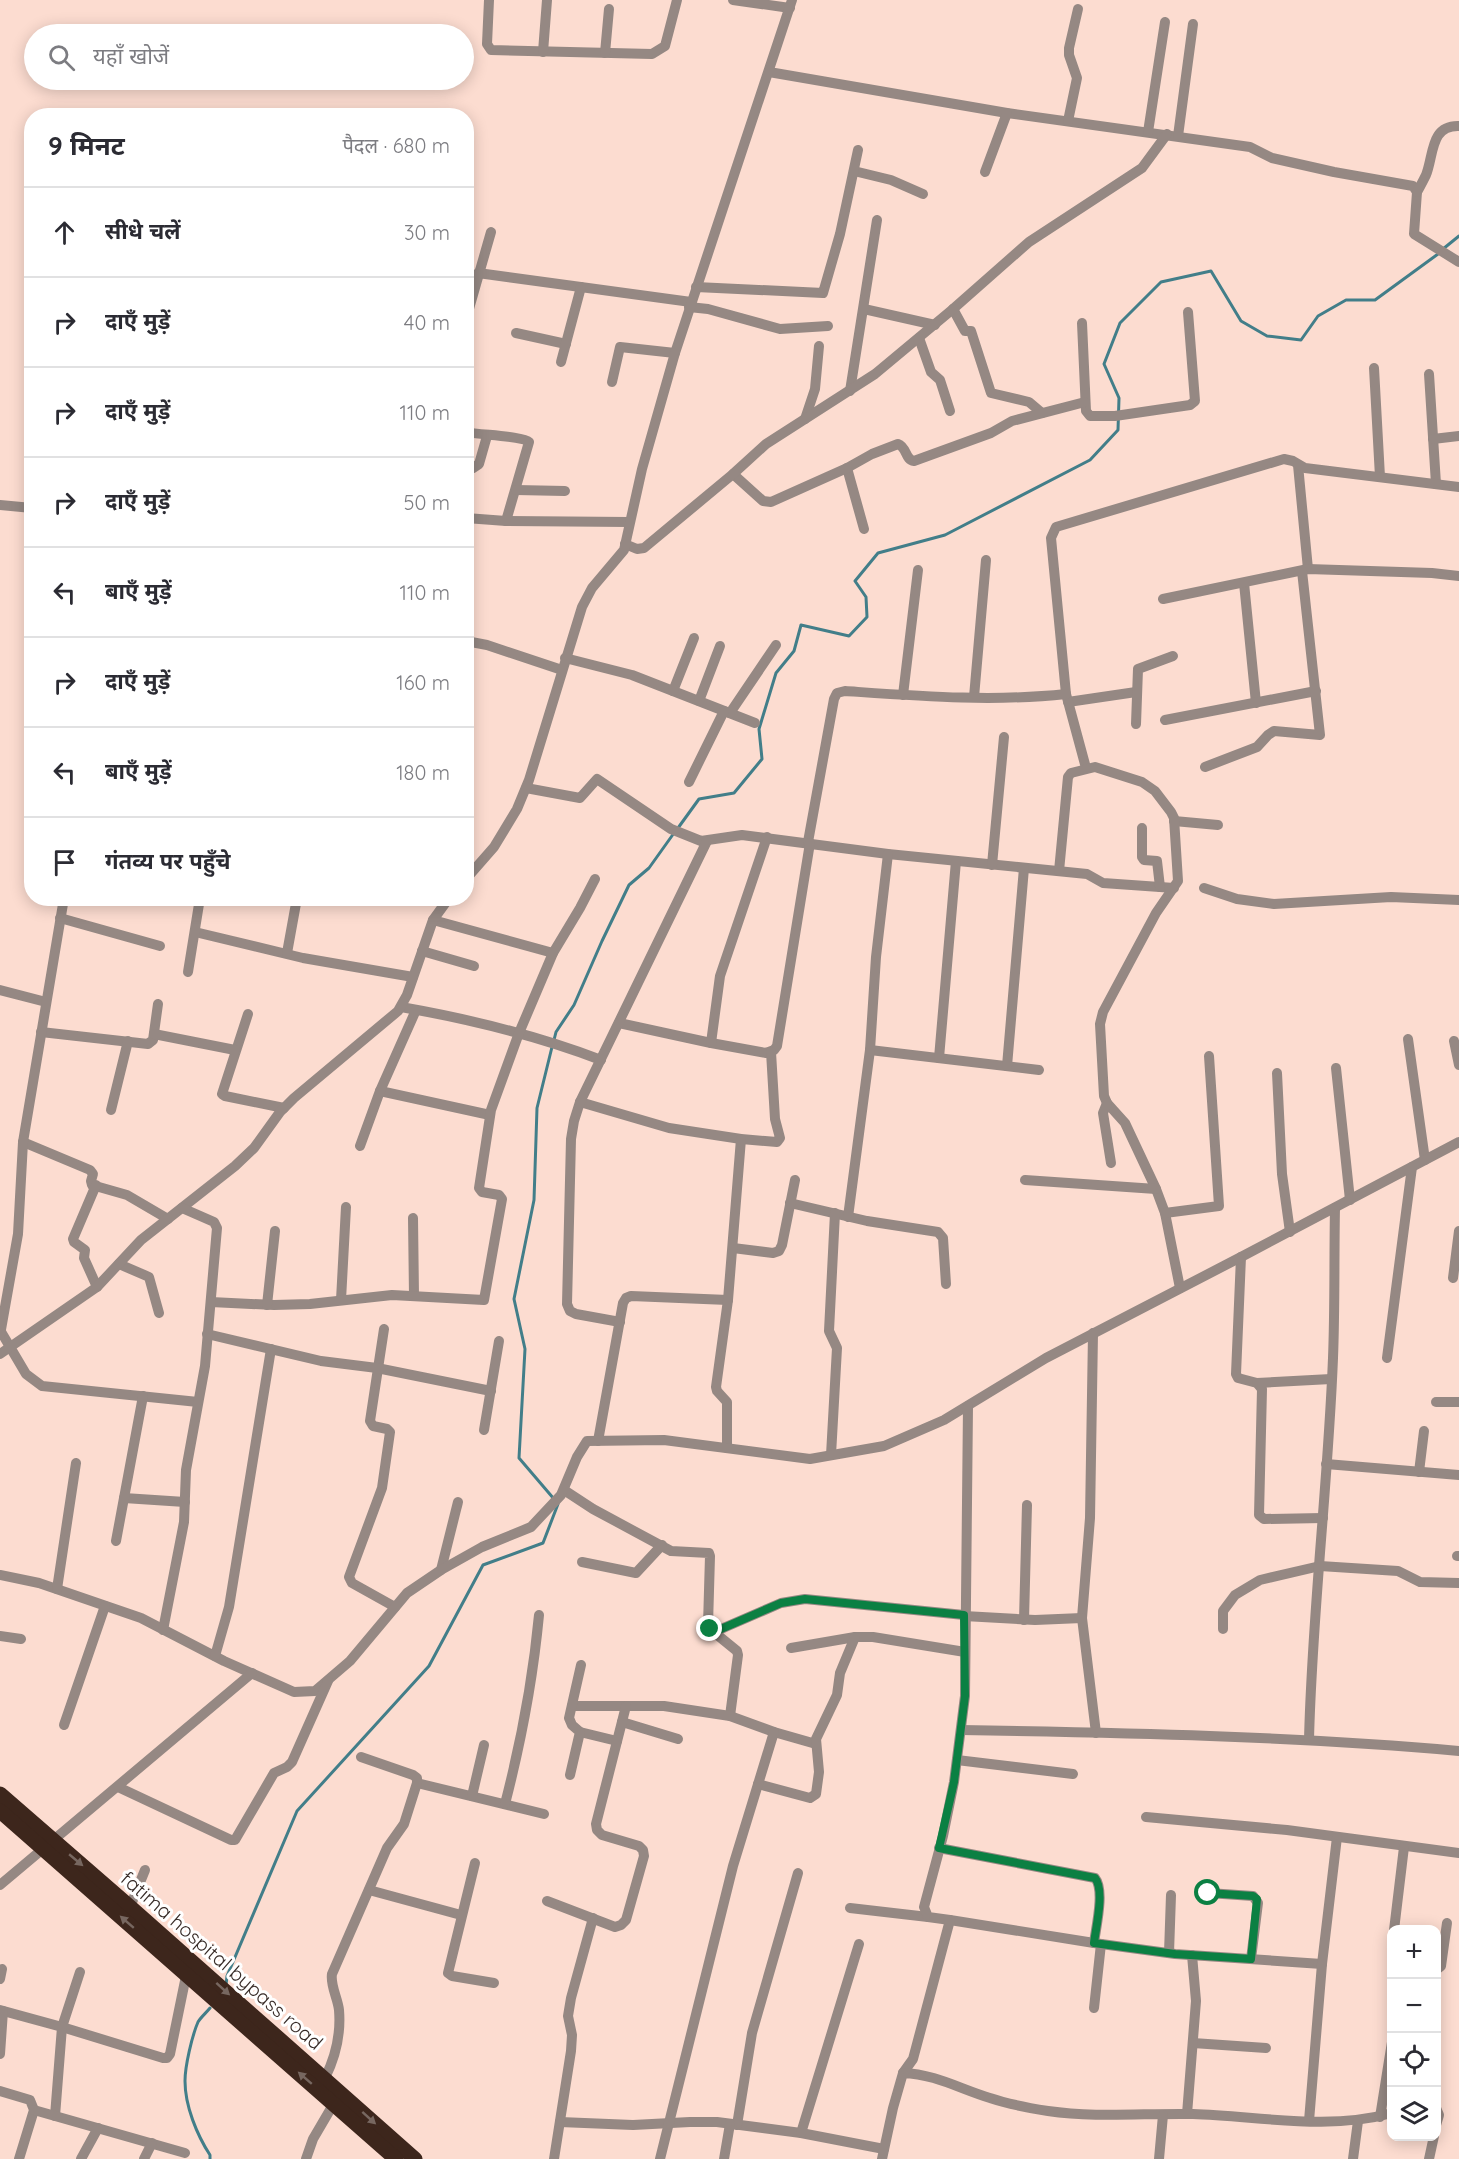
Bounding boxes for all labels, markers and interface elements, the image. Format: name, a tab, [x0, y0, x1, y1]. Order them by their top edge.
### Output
search box	[24, 24, 474, 90]
icon: search	[45, 41, 78, 74]
text: यहाँ खोजें	[93, 42, 169, 70]
text: 9 मिनट	[48, 129, 125, 162]
text: पैदल · 680 m	[342, 133, 450, 158]
icon: ahead	[48, 216, 81, 249]
text: सीधे चलें	[105, 217, 181, 245]
text: 30 m	[404, 220, 450, 245]
icon: right	[48, 306, 81, 339]
text: दाएँ मुड़ें	[105, 307, 170, 335]
text: 40 m	[404, 310, 450, 335]
icon: right	[48, 396, 81, 429]
text: दाएँ मुड़ें	[105, 397, 170, 425]
text: 110 m	[400, 400, 450, 425]
icon: right	[48, 486, 81, 519]
text: दाएँ मुड़ें	[105, 487, 170, 515]
text: 50 m	[404, 490, 450, 515]
icon: left	[48, 576, 81, 609]
text: बाएँ मुड़ें	[105, 577, 171, 605]
text: 110 m	[400, 580, 450, 605]
icon: right	[48, 666, 81, 699]
text: दाएँ मुड़ें	[105, 667, 170, 695]
text: 160 m	[396, 670, 450, 695]
icon: left	[48, 756, 81, 789]
text: बाएँ मुड़ें	[105, 757, 171, 785]
text: 180 m	[396, 760, 450, 785]
icon: arrive	[48, 846, 81, 879]
text: गंतव्य पर पहुँचे	[105, 847, 230, 875]
route end	[696, 1615, 722, 1641]
one-way arrow	[68, 1854, 84, 1867]
street label: fatima hospital bypass road	[116, 1865, 328, 2055]
route start	[1194, 1879, 1220, 1905]
one-way arrow	[120, 1916, 135, 1929]
map controls	[1387, 1925, 1441, 2141]
button: +	[1387, 1925, 1441, 1979]
button: −	[1387, 1979, 1441, 2033]
one-way arrow	[215, 1982, 230, 1996]
button: locate	[1387, 2033, 1441, 2087]
one-way arrow	[297, 2072, 313, 2085]
button: layers	[1387, 2087, 1441, 2141]
one-way arrow	[361, 2111, 376, 2124]

